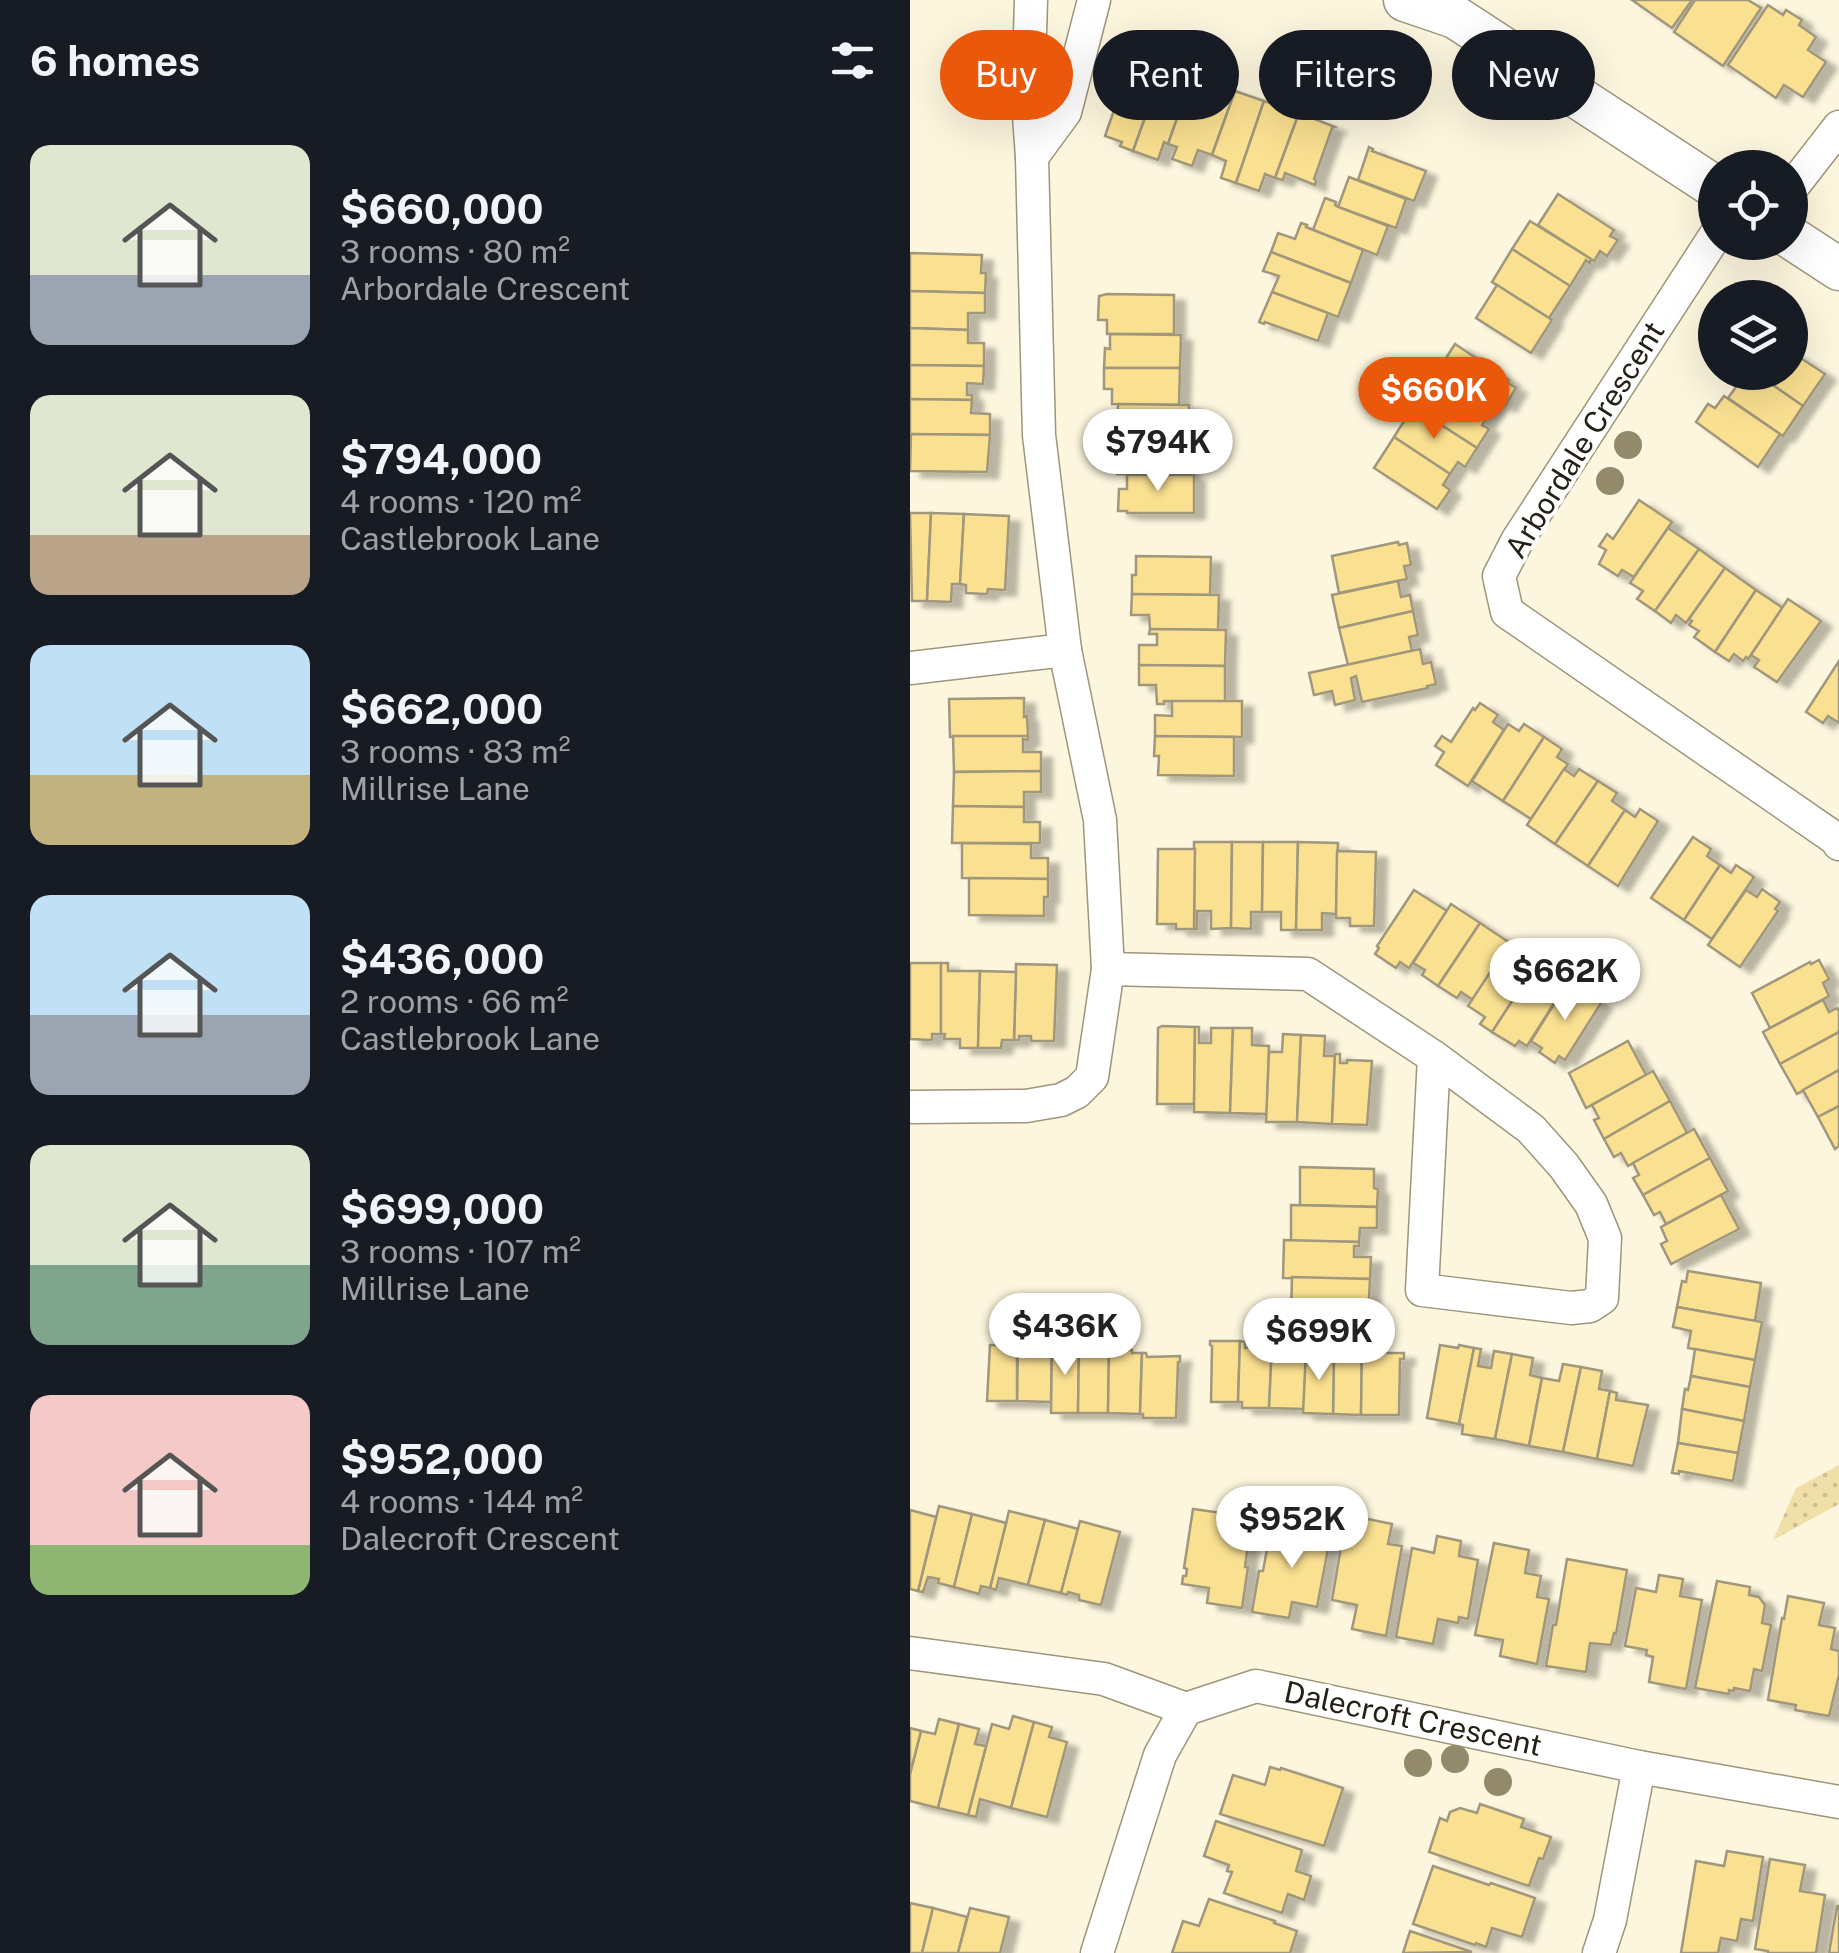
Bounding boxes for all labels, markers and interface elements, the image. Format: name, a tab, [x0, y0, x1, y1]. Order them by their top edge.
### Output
chip: Buy	[940, 30, 1073, 120]
chip: Rent	[1093, 30, 1239, 120]
chip: Filters	[1259, 30, 1432, 120]
chip: New	[1452, 30, 1595, 120]
icon: filters	[825, 33, 880, 88]
text: 6 homes	[30, 36, 200, 85]
map controls	[1698, 150, 1808, 390]
button: locate	[1698, 150, 1808, 260]
text: $660,000	[340, 184, 543, 233]
icon: home	[110, 185, 230, 305]
text: 3 rooms · 80 m²	[340, 233, 570, 270]
text: Arbordale Crescent	[340, 270, 630, 307]
button: layers	[1698, 280, 1808, 390]
street label: Arbordale Crescent	[1497, 315, 1671, 564]
pin: $660K	[1364, 357, 1504, 442]
text: $660K	[1380, 371, 1488, 408]
pin: $794K	[1088, 409, 1228, 494]
text: $794K	[1105, 423, 1211, 460]
text: $794,000	[340, 434, 542, 483]
icon: home	[110, 435, 230, 555]
text: 4 rooms · 120 m²	[340, 483, 582, 520]
text: Castlebrook Lane	[340, 520, 600, 557]
text: $662,000	[340, 684, 543, 733]
icon: home	[110, 685, 230, 805]
text: 3 rooms · 83 m²	[340, 733, 571, 770]
text: Millrise Lane	[340, 770, 530, 807]
text: $436,000	[340, 934, 544, 983]
icon: home	[110, 935, 230, 1055]
pin: $662K	[1495, 938, 1635, 1023]
text: $662K	[1511, 952, 1619, 989]
text: 2 rooms · 66 m²	[340, 983, 568, 1020]
text: Castlebrook Lane	[340, 1020, 600, 1057]
text: $699,000	[340, 1184, 544, 1233]
icon: home	[110, 1185, 230, 1305]
text: 3 rooms · 107 m²	[340, 1233, 581, 1270]
text: Millrise Lane	[340, 1270, 530, 1307]
pin: $436K	[995, 1293, 1135, 1378]
pin: $699K	[1249, 1298, 1389, 1383]
text: $436K	[1011, 1307, 1119, 1344]
text: $699K	[1265, 1312, 1373, 1349]
text: $952,000	[340, 1434, 544, 1483]
icon: home	[110, 1435, 230, 1555]
text: 4 rooms · 144 m²	[340, 1483, 583, 1520]
pin: $952K	[1222, 1486, 1362, 1571]
text: $952K	[1238, 1500, 1346, 1537]
text: Dalecroft Crescent	[340, 1520, 620, 1557]
street label: Dalecroft Crescent	[1281, 1673, 1545, 1763]

